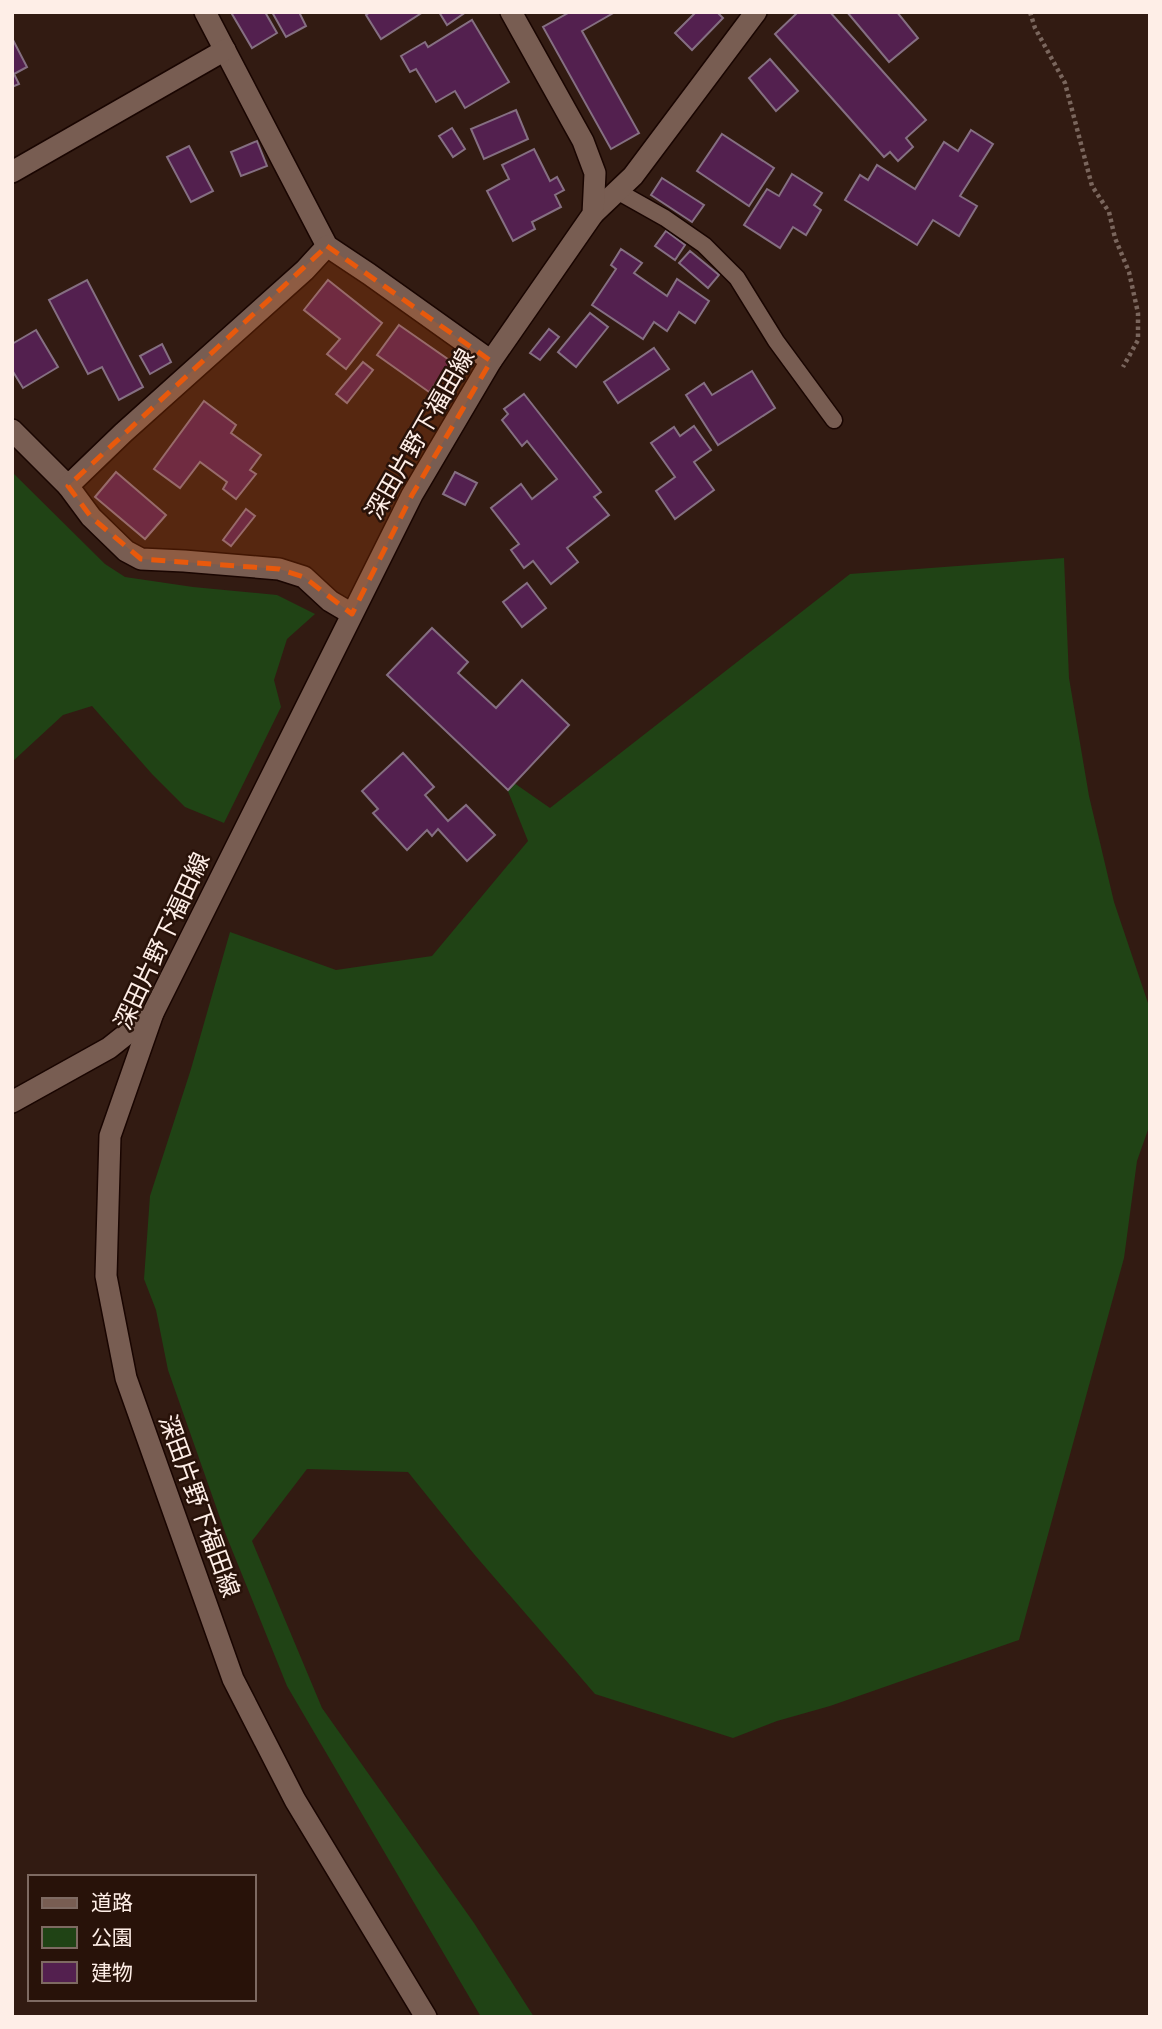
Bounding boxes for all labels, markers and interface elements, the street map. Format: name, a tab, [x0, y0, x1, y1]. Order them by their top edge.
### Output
street label: 深田片野下福田線	[361, 344, 479, 524]
street label: 深田片野下福田線	[110, 849, 214, 1033]
street label: 深田片野下福田線	[154, 1411, 244, 1601]
legend	[28, 1875, 256, 2001]
text: 道路	[91, 1892, 133, 1914]
text: 公園	[91, 1928, 133, 1949]
text: 建物	[91, 1962, 133, 1984]

